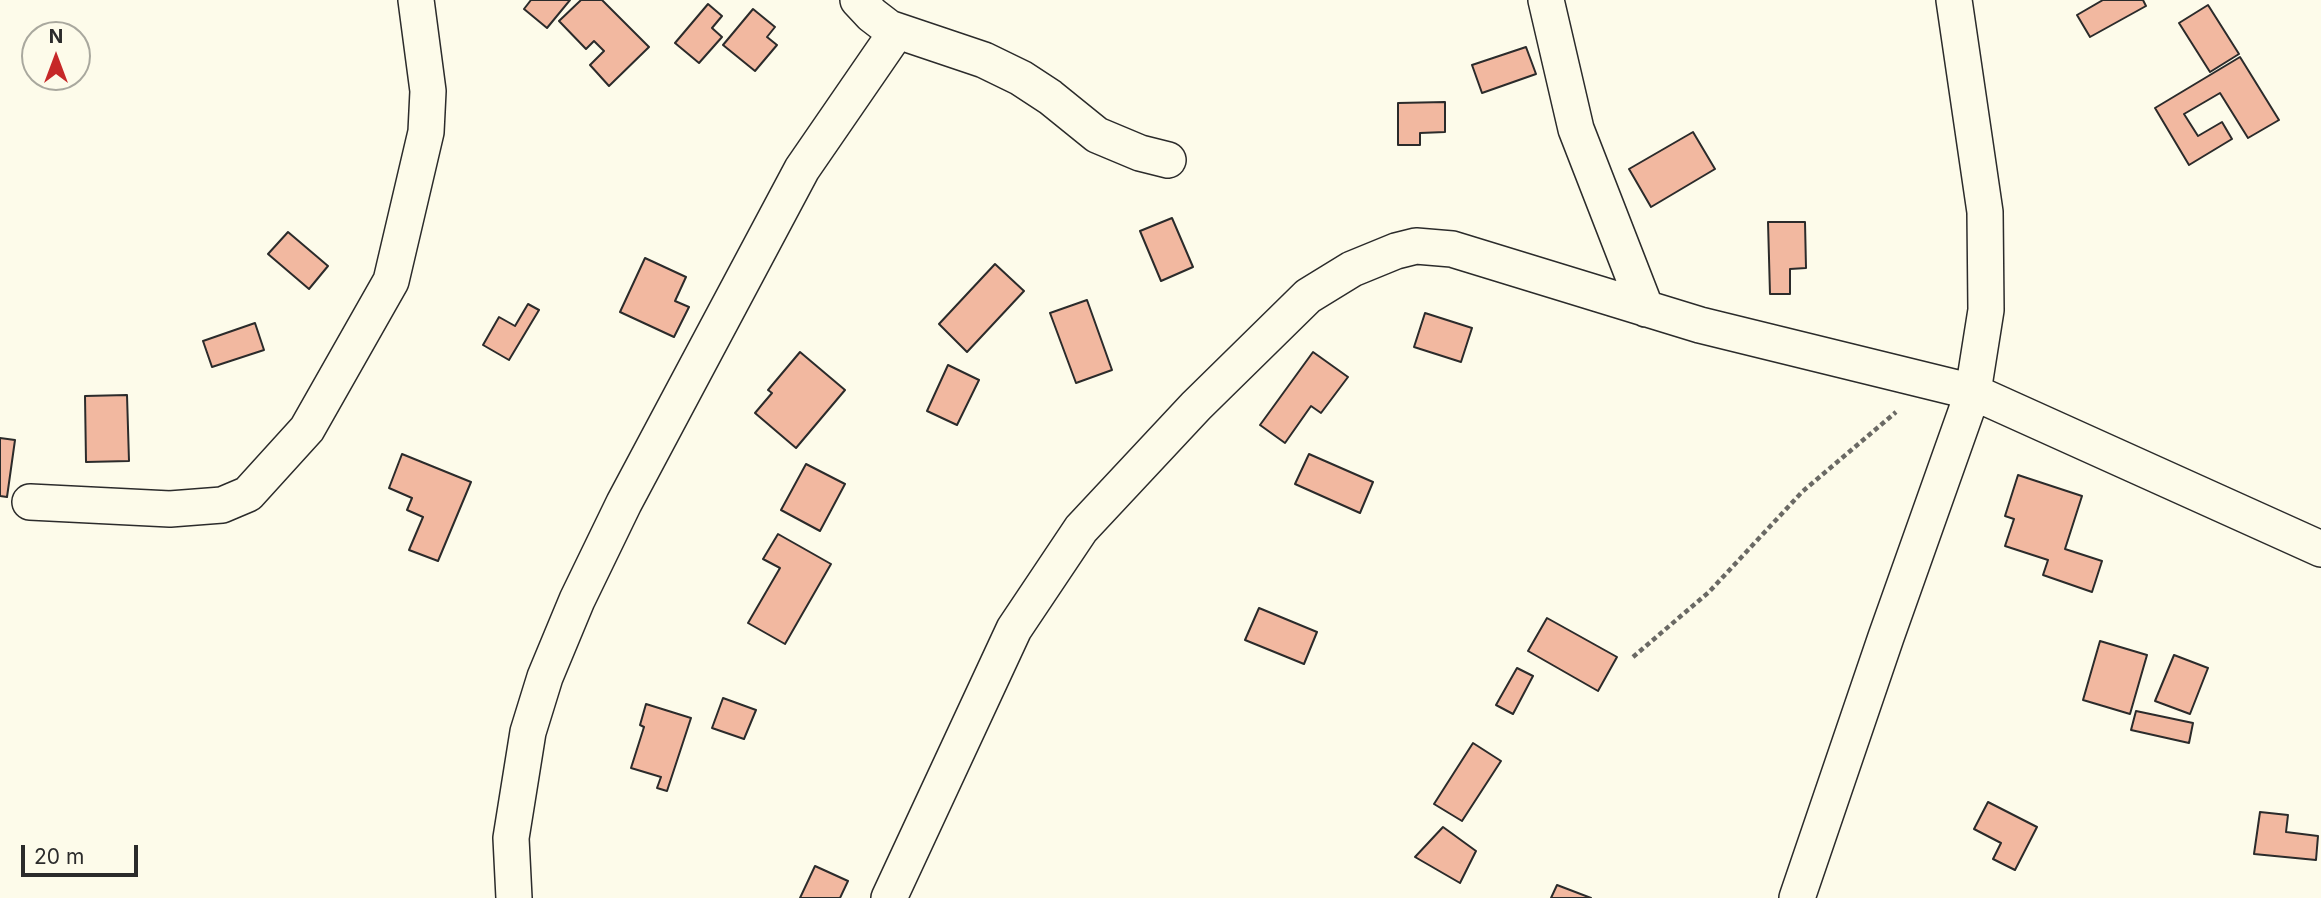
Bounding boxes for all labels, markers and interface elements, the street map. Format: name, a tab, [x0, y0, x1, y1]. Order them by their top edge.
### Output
north arrow	[21, 21, 91, 91]
text: N	[49, 25, 63, 48]
scale bar	[24, 832, 142, 876]
text: 20 m	[34, 844, 84, 869]

